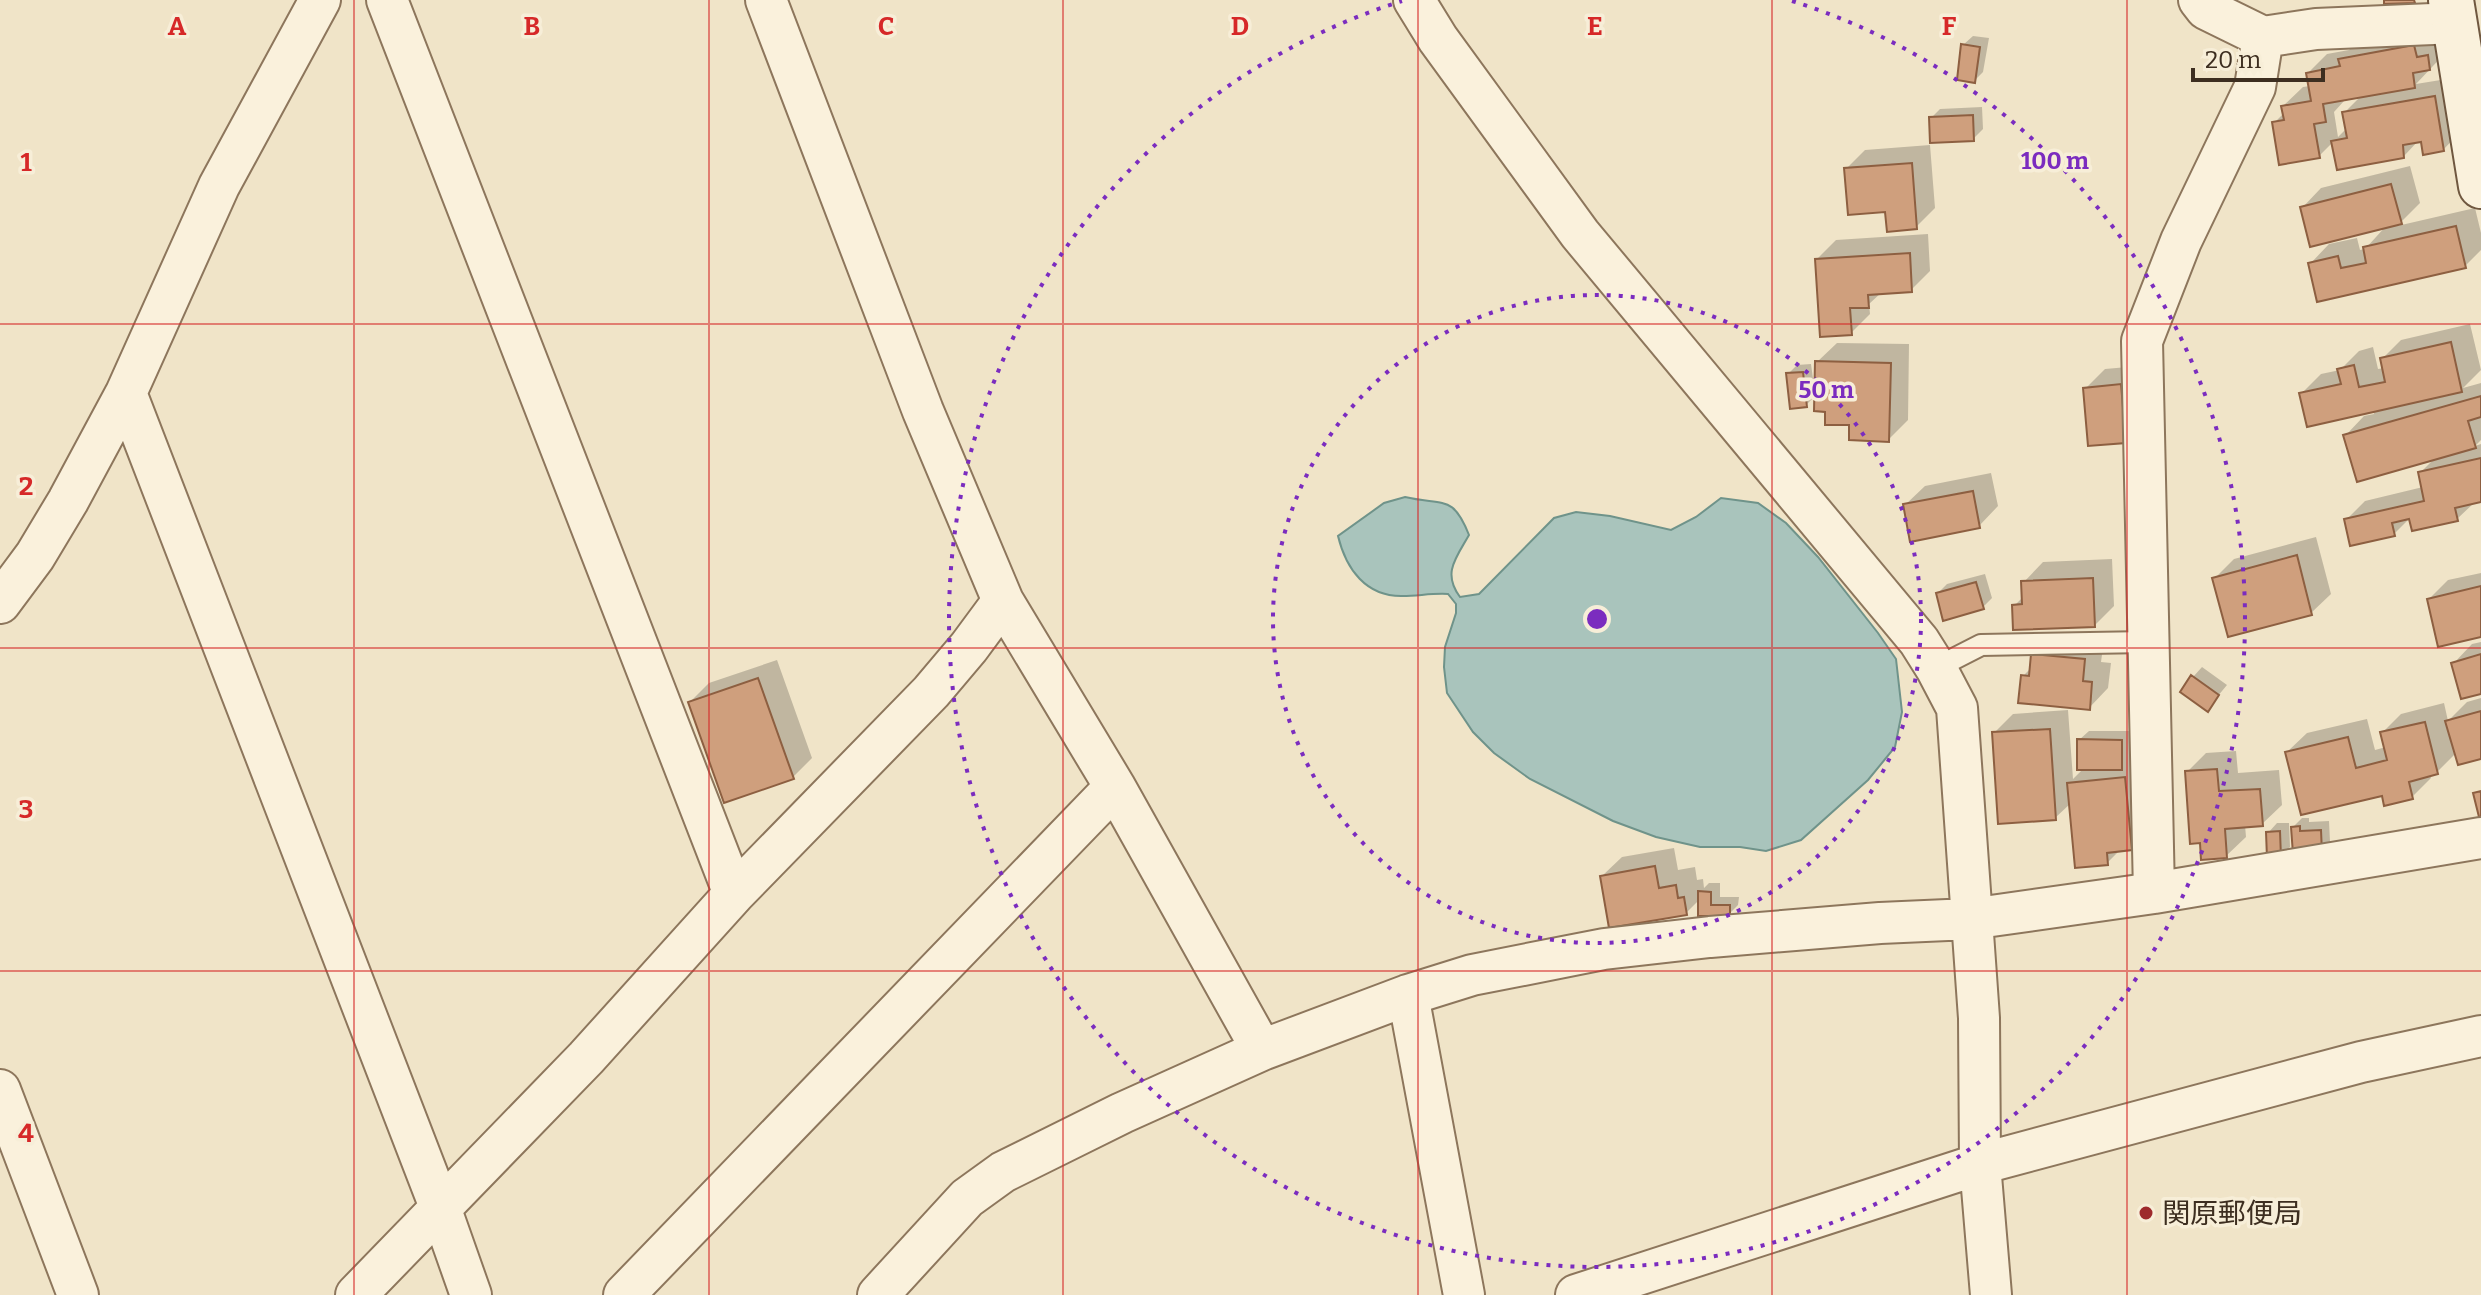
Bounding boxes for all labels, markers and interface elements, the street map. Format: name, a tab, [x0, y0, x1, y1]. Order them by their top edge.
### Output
text: A	[168, 11, 187, 42]
text: B	[524, 11, 540, 42]
text: C	[878, 11, 894, 42]
text: D	[1231, 11, 1249, 42]
text: E	[1587, 11, 1603, 42]
text: F	[1942, 11, 1957, 42]
scale bar	[2193, 32, 2323, 82]
text: 20 m	[2205, 46, 2261, 74]
text: 1	[20, 147, 32, 178]
text: 100 m	[2021, 147, 2089, 175]
text: 50 m	[1798, 376, 1854, 404]
text: 2	[19, 471, 33, 502]
centre of rings	[1583, 605, 1611, 633]
text: 3	[19, 794, 33, 825]
text: 4	[18, 1118, 34, 1149]
place label: 関原郵便局	[2162, 1197, 2302, 1230]
marker: 関原郵便局	[2137, 1204, 2155, 1222]

